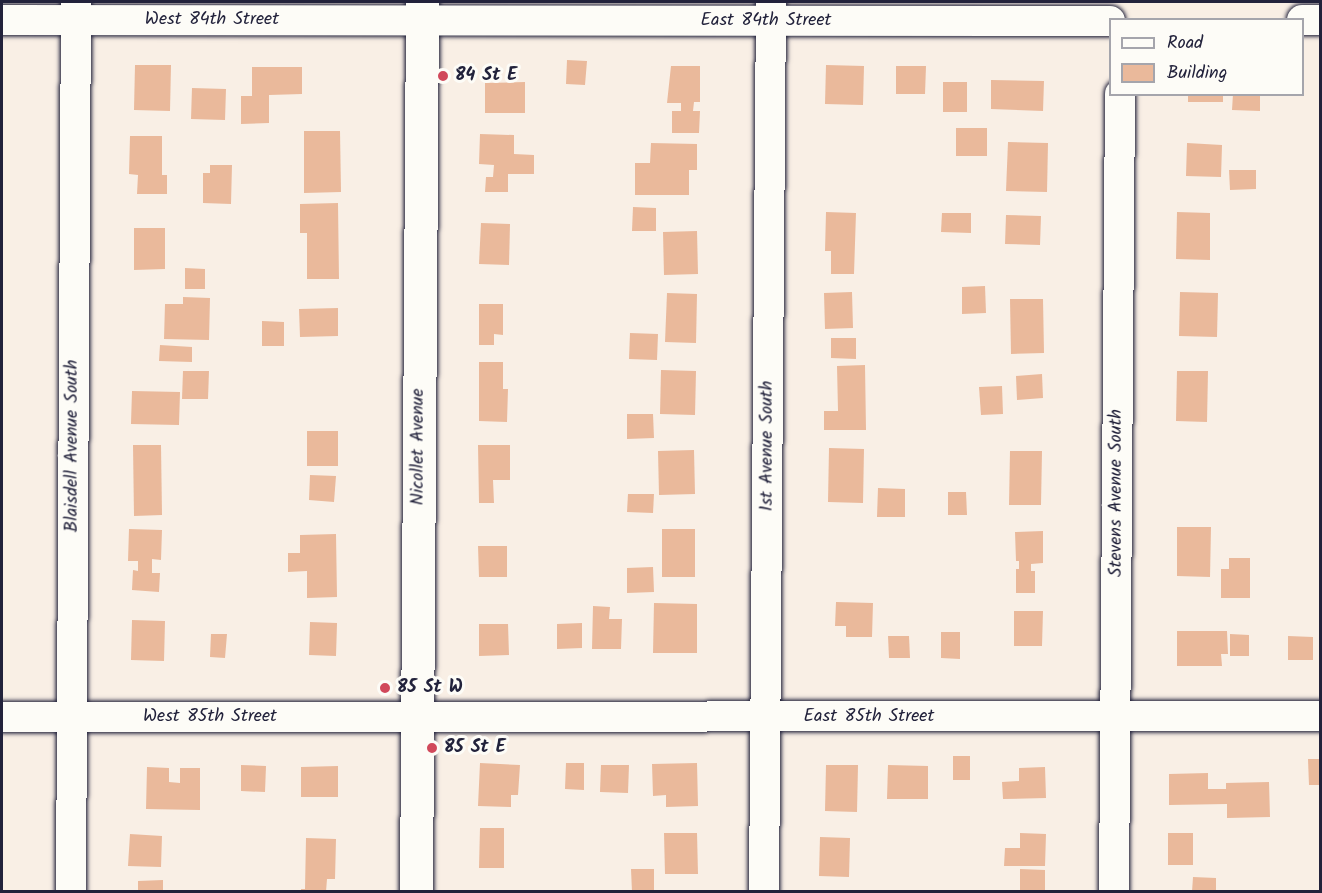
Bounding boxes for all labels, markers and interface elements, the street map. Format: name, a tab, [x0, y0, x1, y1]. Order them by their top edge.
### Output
street label: West 84th Street	[145, 9, 279, 31]
street label: East 84th Street	[700, 10, 832, 32]
legend	[1109, 18, 1304, 96]
text: Road	[1167, 29, 1203, 58]
text: Building	[1167, 59, 1227, 88]
place label: 84 St E	[455, 65, 517, 87]
marker: 84 St E	[436, 69, 450, 83]
street label: Blaisdell Avenue South	[62, 360, 84, 532]
street label: 1st Avenue South	[757, 381, 779, 511]
street label: Nicollet Avenue	[408, 389, 430, 505]
street label: Stevens Avenue South	[1106, 409, 1128, 577]
place label: 85 St W	[397, 677, 463, 699]
marker: 85 St W	[378, 681, 392, 695]
street label: West 85th Street	[143, 706, 277, 728]
street label: East 85th Street	[804, 706, 934, 728]
place label: 85 St E	[444, 737, 506, 759]
marker: 85 St E	[425, 741, 439, 755]

